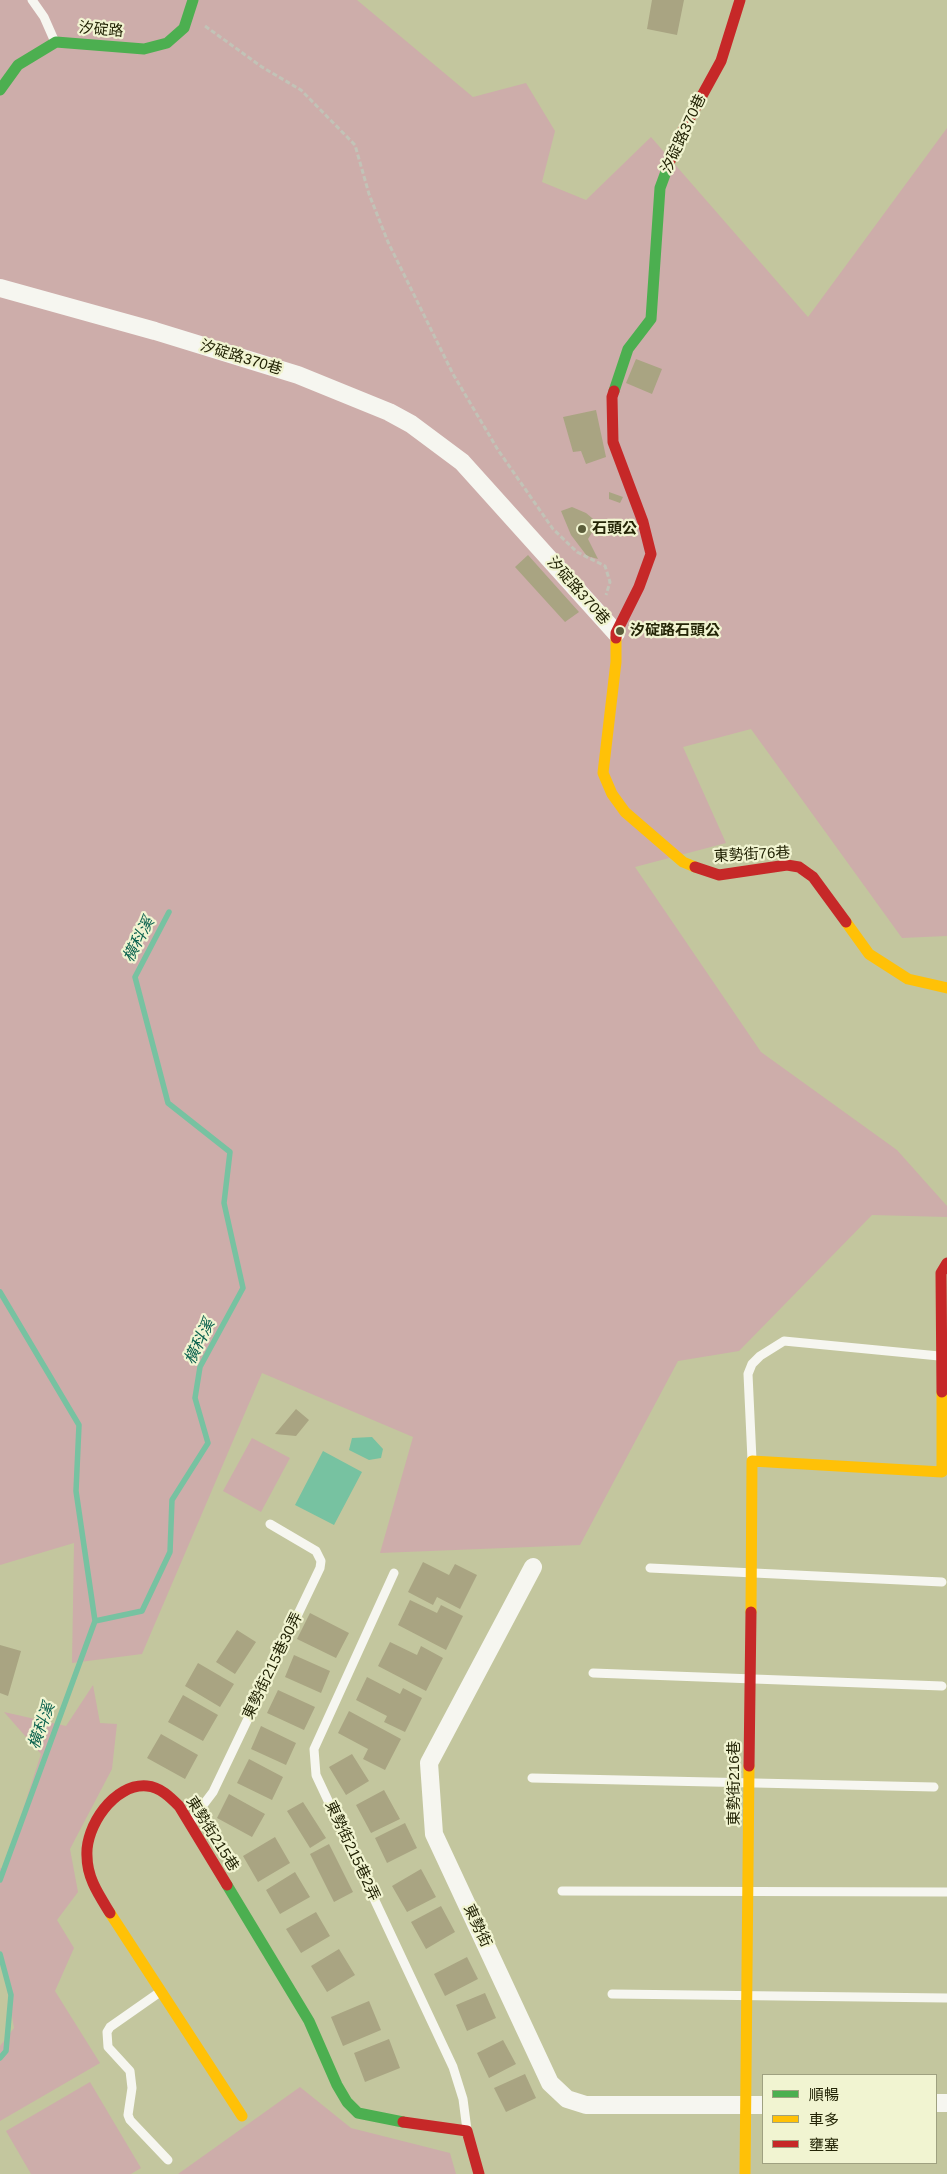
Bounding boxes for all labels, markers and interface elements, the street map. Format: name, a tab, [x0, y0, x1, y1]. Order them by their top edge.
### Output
street label: 汐碇路	[78, 19, 124, 41]
street label: 汐碇路370巷	[658, 92, 710, 176]
street label: 汐碇路370巷	[198, 337, 284, 379]
place label: 石頭公	[592, 520, 637, 538]
marker: 石頭公	[576, 523, 588, 535]
street label: 汐碇路370巷	[543, 553, 613, 629]
place label: 汐碇路石頭公	[630, 622, 720, 640]
marker: 汐碇路石頭公	[614, 625, 626, 637]
street label: 東勢街76巷	[713, 844, 791, 866]
water label: 橫科溪	[119, 914, 159, 966]
water label: 橫科溪	[181, 1316, 219, 1368]
street label: 東勢街215巷30弄	[239, 1610, 307, 1722]
water label: 橫科溪	[25, 1700, 59, 1752]
street label: 東勢街216巷	[726, 1740, 744, 1826]
street label: 東勢街215巷	[182, 1793, 242, 1875]
street label: 東勢街215巷2弄	[321, 1798, 383, 1904]
street label: 東勢街	[459, 1902, 495, 1950]
legend	[762, 2074, 937, 2164]
text: 順暢	[809, 2086, 839, 2103]
text: 車多	[809, 2111, 839, 2128]
text: 壅塞	[809, 2136, 839, 2153]

